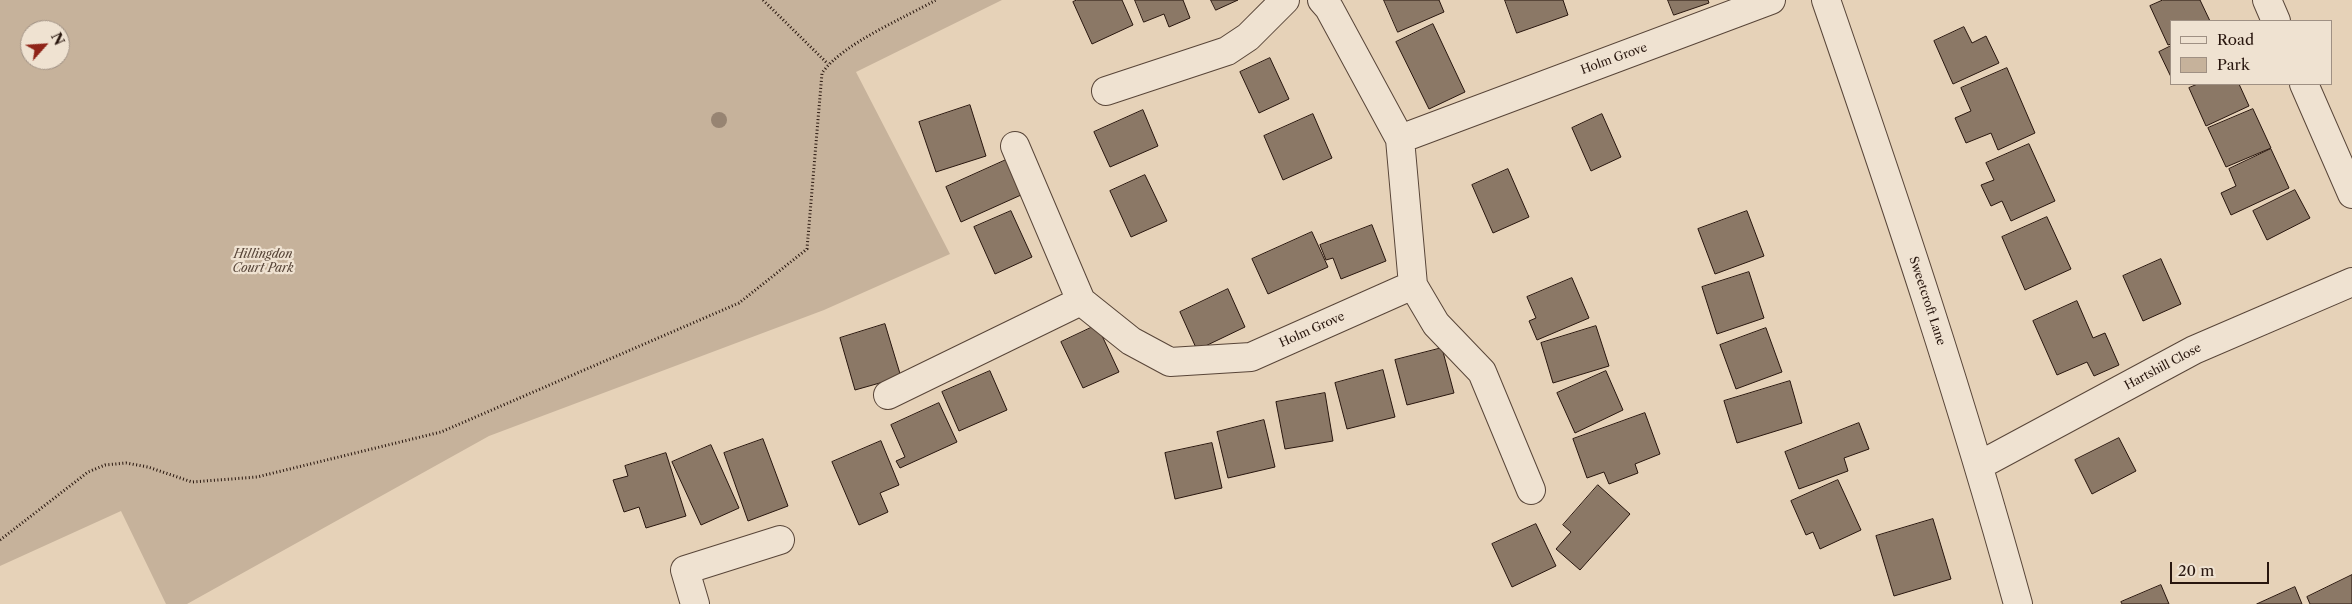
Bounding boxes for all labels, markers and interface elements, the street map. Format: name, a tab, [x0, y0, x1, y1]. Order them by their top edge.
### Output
north arrow	[20, 20, 70, 70]
legend	[2170, 20, 2332, 85]
text: N	[47, 29, 68, 48]
text: Road	[2217, 30, 2254, 49]
street label: Holm Grove	[1579, 40, 1649, 78]
text: Park	[2217, 55, 2250, 74]
park label: Hillingdon Court Park	[232, 248, 294, 276]
street label: Sweetcroft Lane	[1906, 255, 1948, 347]
street label: Holm Grove	[1277, 309, 1347, 351]
street label: Hartshill Close	[2122, 341, 2204, 393]
scale bar	[2172, 552, 2271, 584]
text: 20 m	[2178, 561, 2214, 580]

